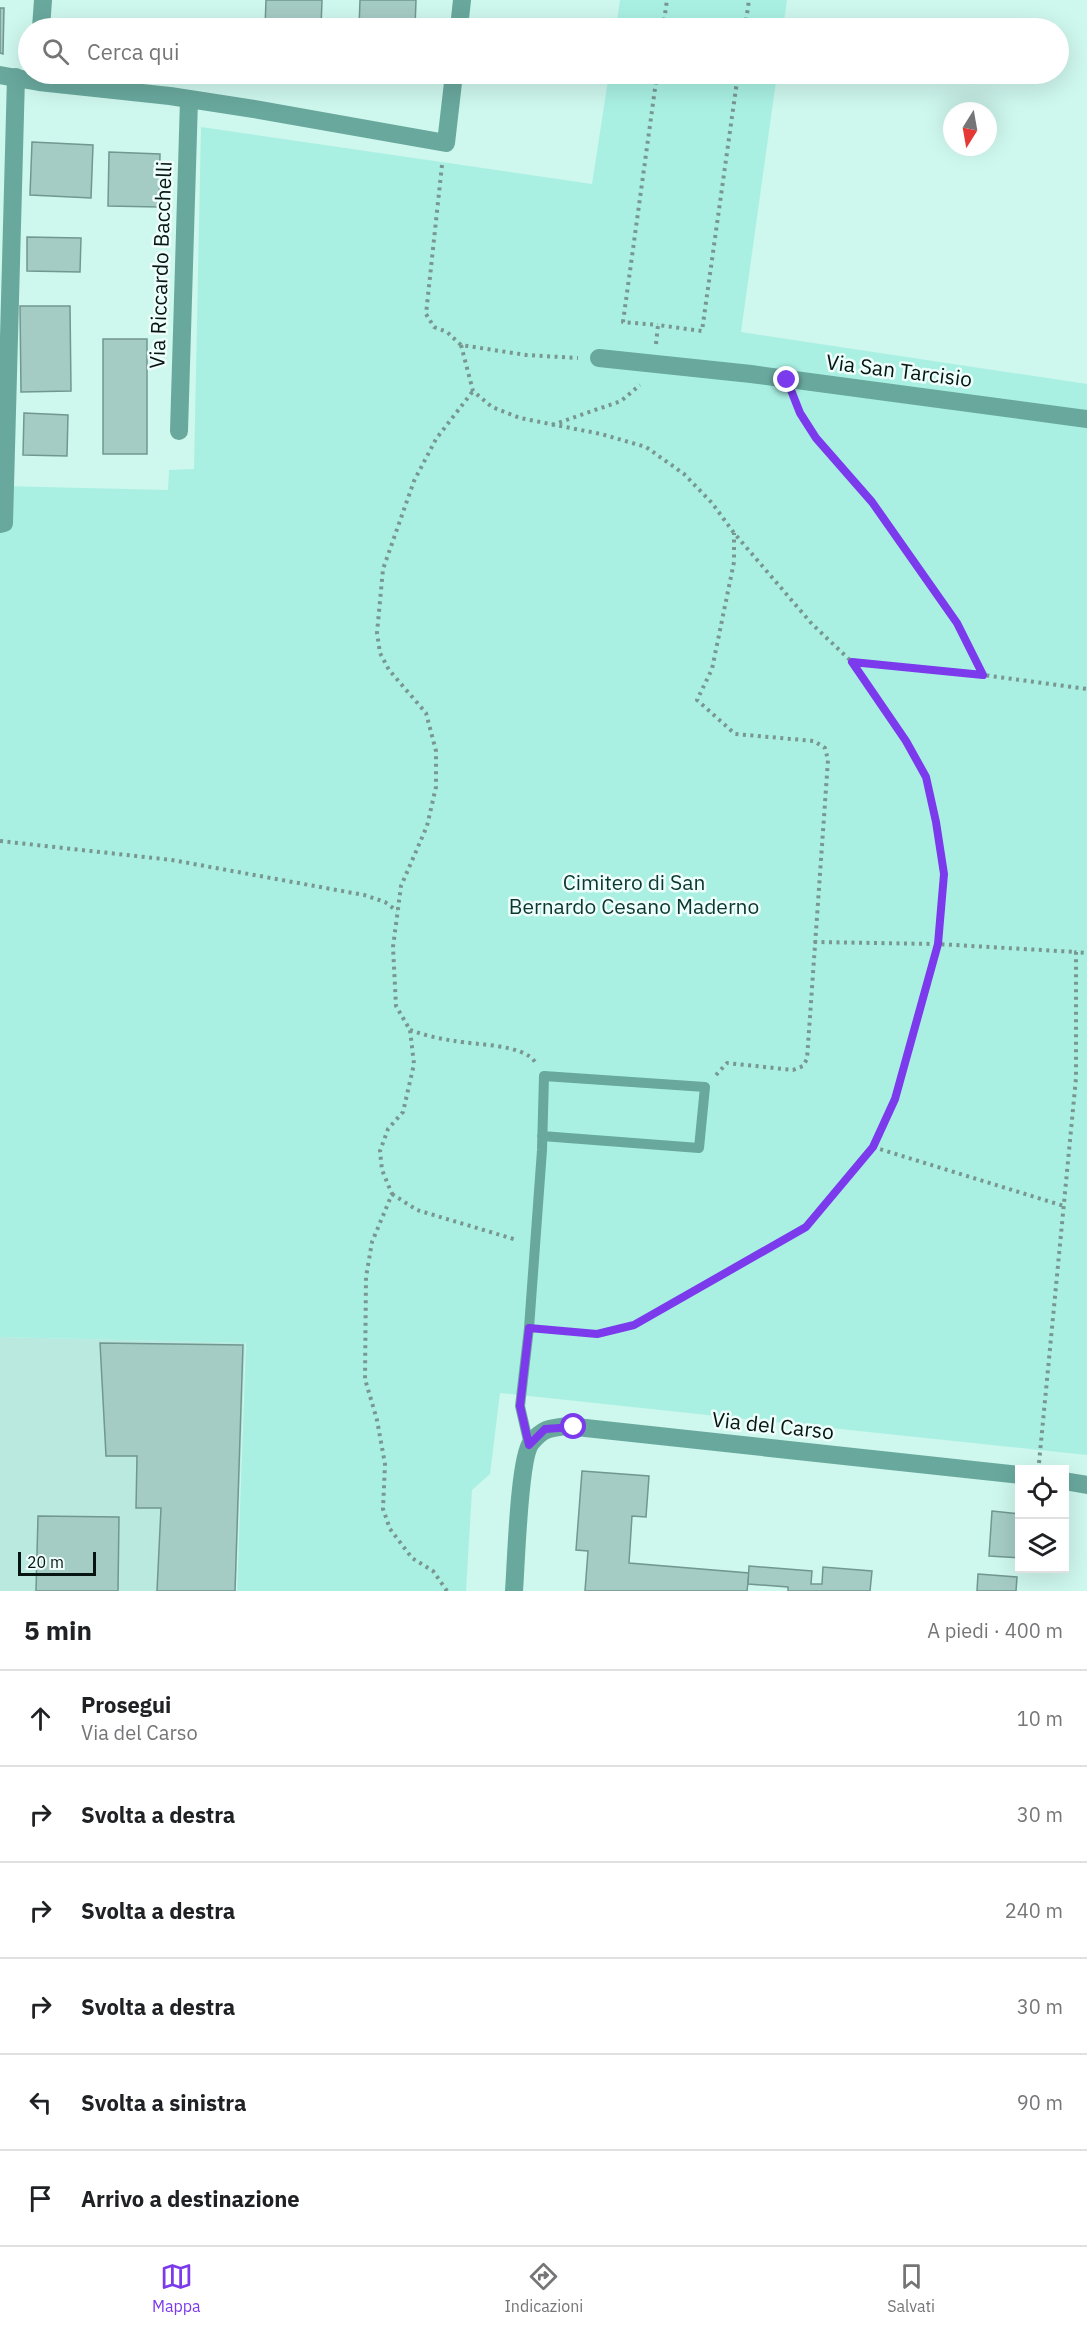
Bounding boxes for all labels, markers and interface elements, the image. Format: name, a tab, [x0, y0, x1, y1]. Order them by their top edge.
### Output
search box	[18, 18, 1069, 84]
icon: search	[39, 35, 72, 68]
text: Cerca qui	[87, 37, 179, 66]
north arrow	[943, 102, 997, 156]
street label: Via Riccardo Bacchelli	[142, 161, 178, 369]
street label: Via San Tarcisio	[825, 347, 974, 393]
route end	[773, 366, 799, 392]
park label: Cimitero di San Bernardo Cesano Maderno	[509, 868, 759, 920]
street label: Via del Carso	[711, 1405, 836, 1445]
route start	[560, 1413, 586, 1439]
map controls	[1015, 1465, 1069, 1573]
button: locate	[1015, 1465, 1069, 1519]
button: layers	[1015, 1519, 1069, 1573]
scale bar	[18, 1549, 96, 1576]
text: 20 m	[27, 1552, 64, 1572]
text: 5 min	[24, 1613, 92, 1647]
text: A piedi · 400 m	[927, 1617, 1063, 1644]
text: Prosegui	[81, 1690, 171, 1719]
icon: ahead	[24, 1702, 57, 1735]
text: 10 m	[1017, 1705, 1063, 1732]
text: Via del Carso	[81, 1719, 198, 1746]
icon: right	[24, 1798, 57, 1831]
text: Svolta a destra	[81, 1800, 235, 1829]
text: 30 m	[1017, 1801, 1063, 1828]
icon: right	[24, 1894, 57, 1927]
text: Svolta a destra	[81, 1896, 235, 1925]
text: 240 m	[1005, 1897, 1063, 1924]
icon: right	[24, 1990, 57, 2023]
text: Svolta a destra	[81, 1992, 235, 2021]
text: 30 m	[1017, 1993, 1063, 2020]
icon: left	[24, 2086, 57, 2119]
text: Svolta a sinistra	[81, 2088, 246, 2117]
text: 90 m	[1017, 2089, 1063, 2116]
icon: arrive	[24, 2182, 57, 2215]
text: Arrivo a destinazione	[81, 2184, 300, 2213]
tab: Mappa	[152, 2260, 201, 2316]
tab: Indicazioni	[504, 2260, 583, 2316]
tab: Salvati	[887, 2260, 935, 2316]

